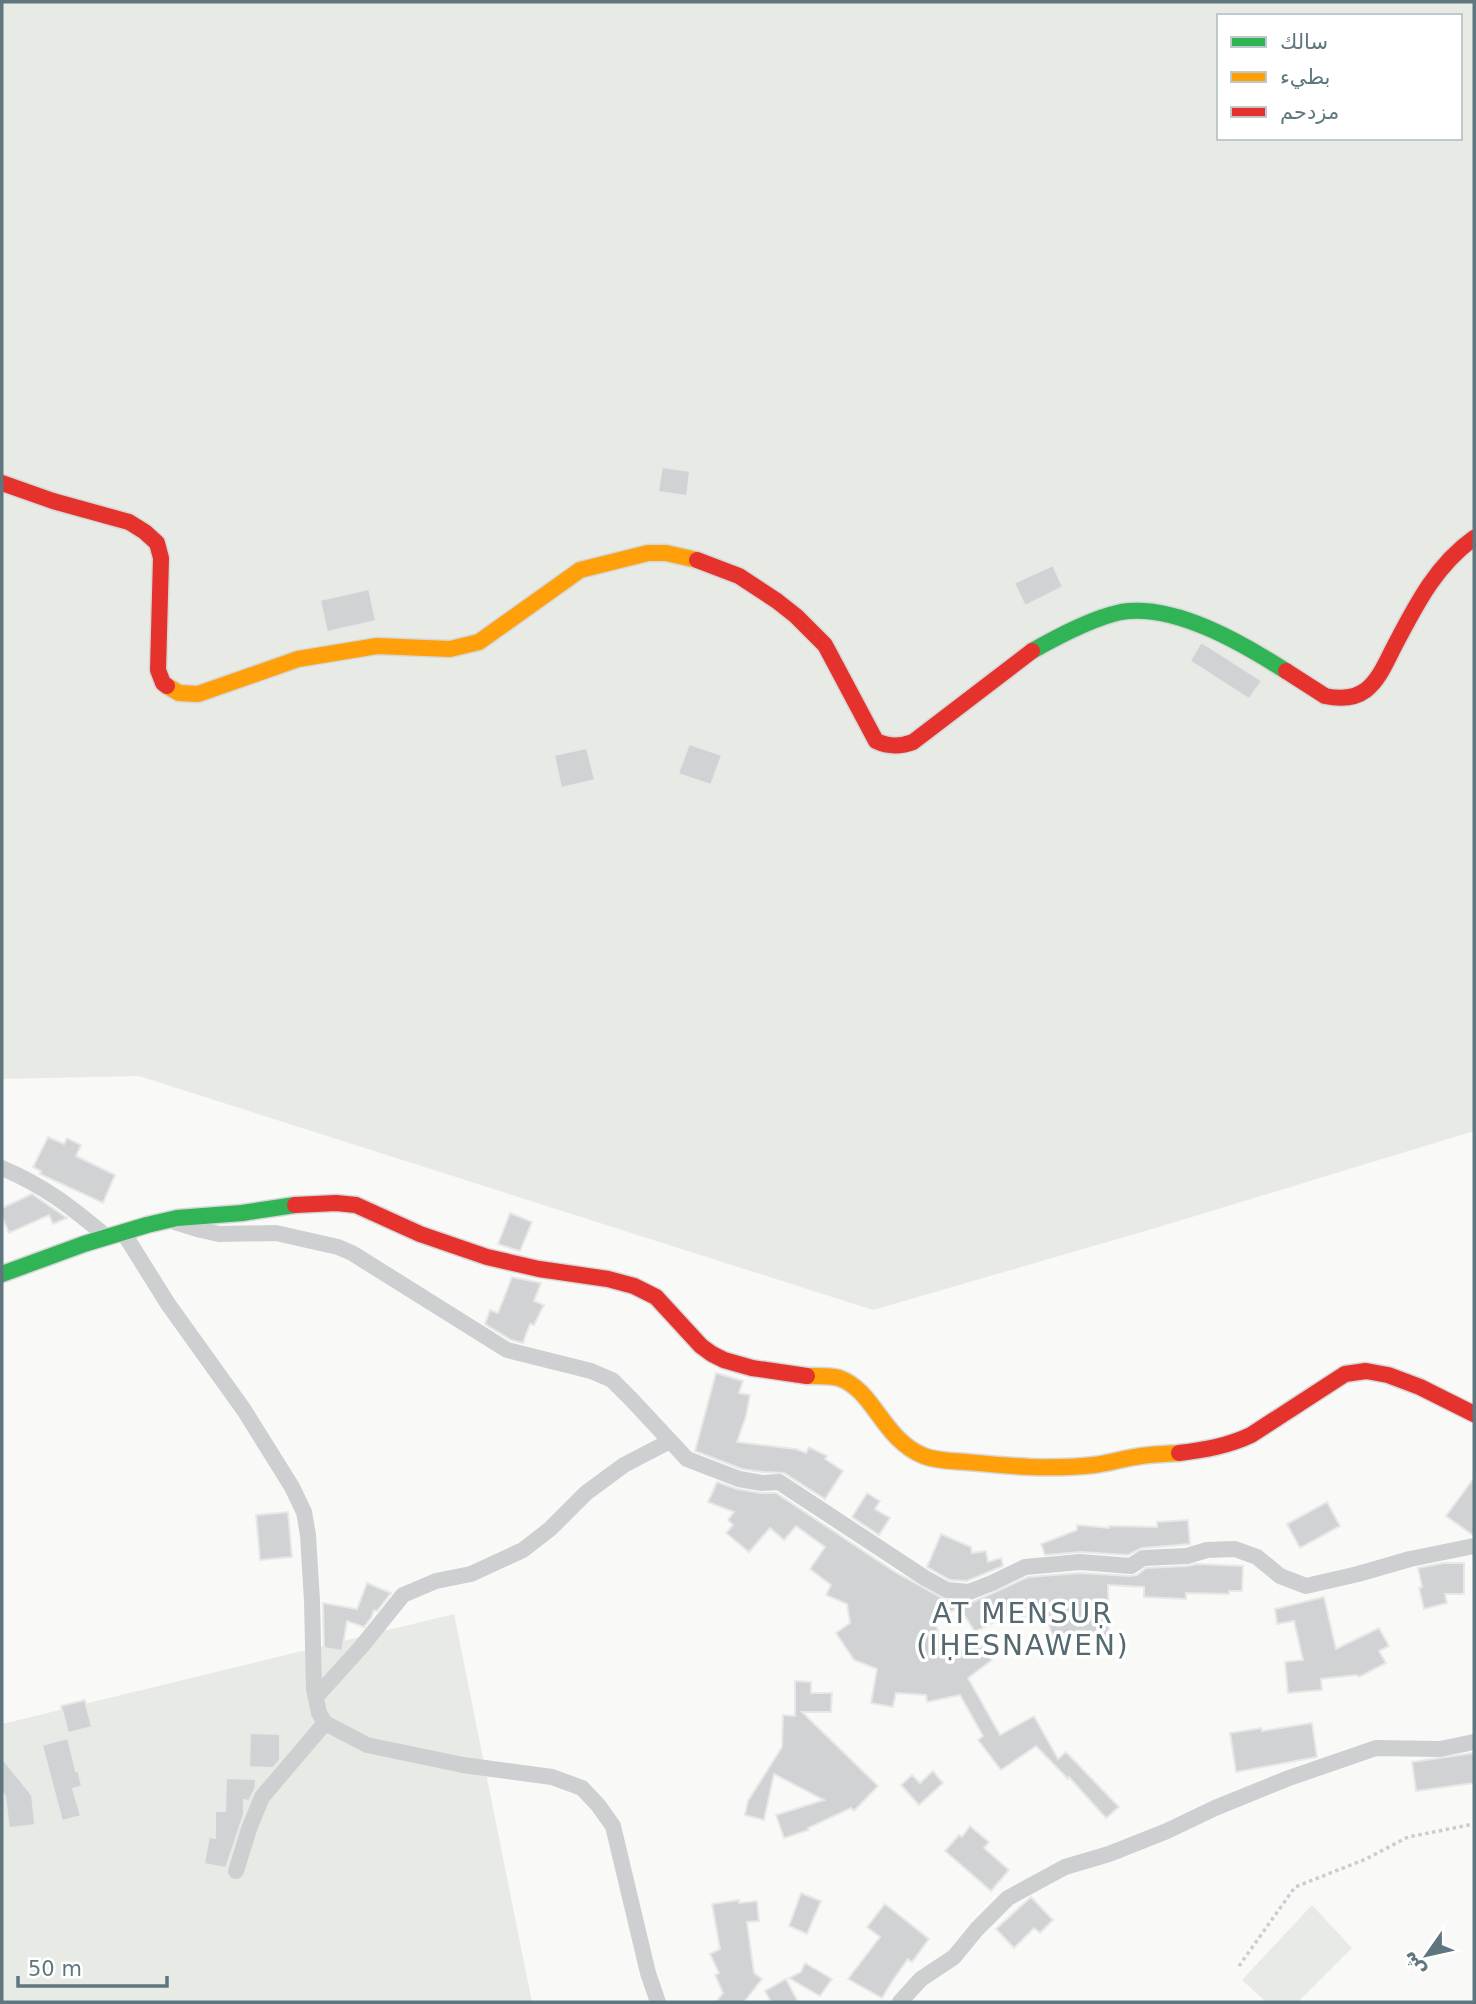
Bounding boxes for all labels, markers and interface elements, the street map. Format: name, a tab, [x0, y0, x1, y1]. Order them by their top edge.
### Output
legend	[1217, 14, 1462, 140]
text: سالك	[1280, 30, 1328, 54]
text: بطيء	[1280, 65, 1330, 89]
text: مزدحم	[1280, 100, 1339, 125]
district label: AT MENSUṚ (IḤESNAWEN)	[916, 1597, 1130, 1662]
north arrow	[1392, 1920, 1462, 1990]
scale bar	[18, 1944, 166, 1988]
text: ش	[1396, 1947, 1430, 1982]
text: 50 m	[28, 1957, 82, 1981]

